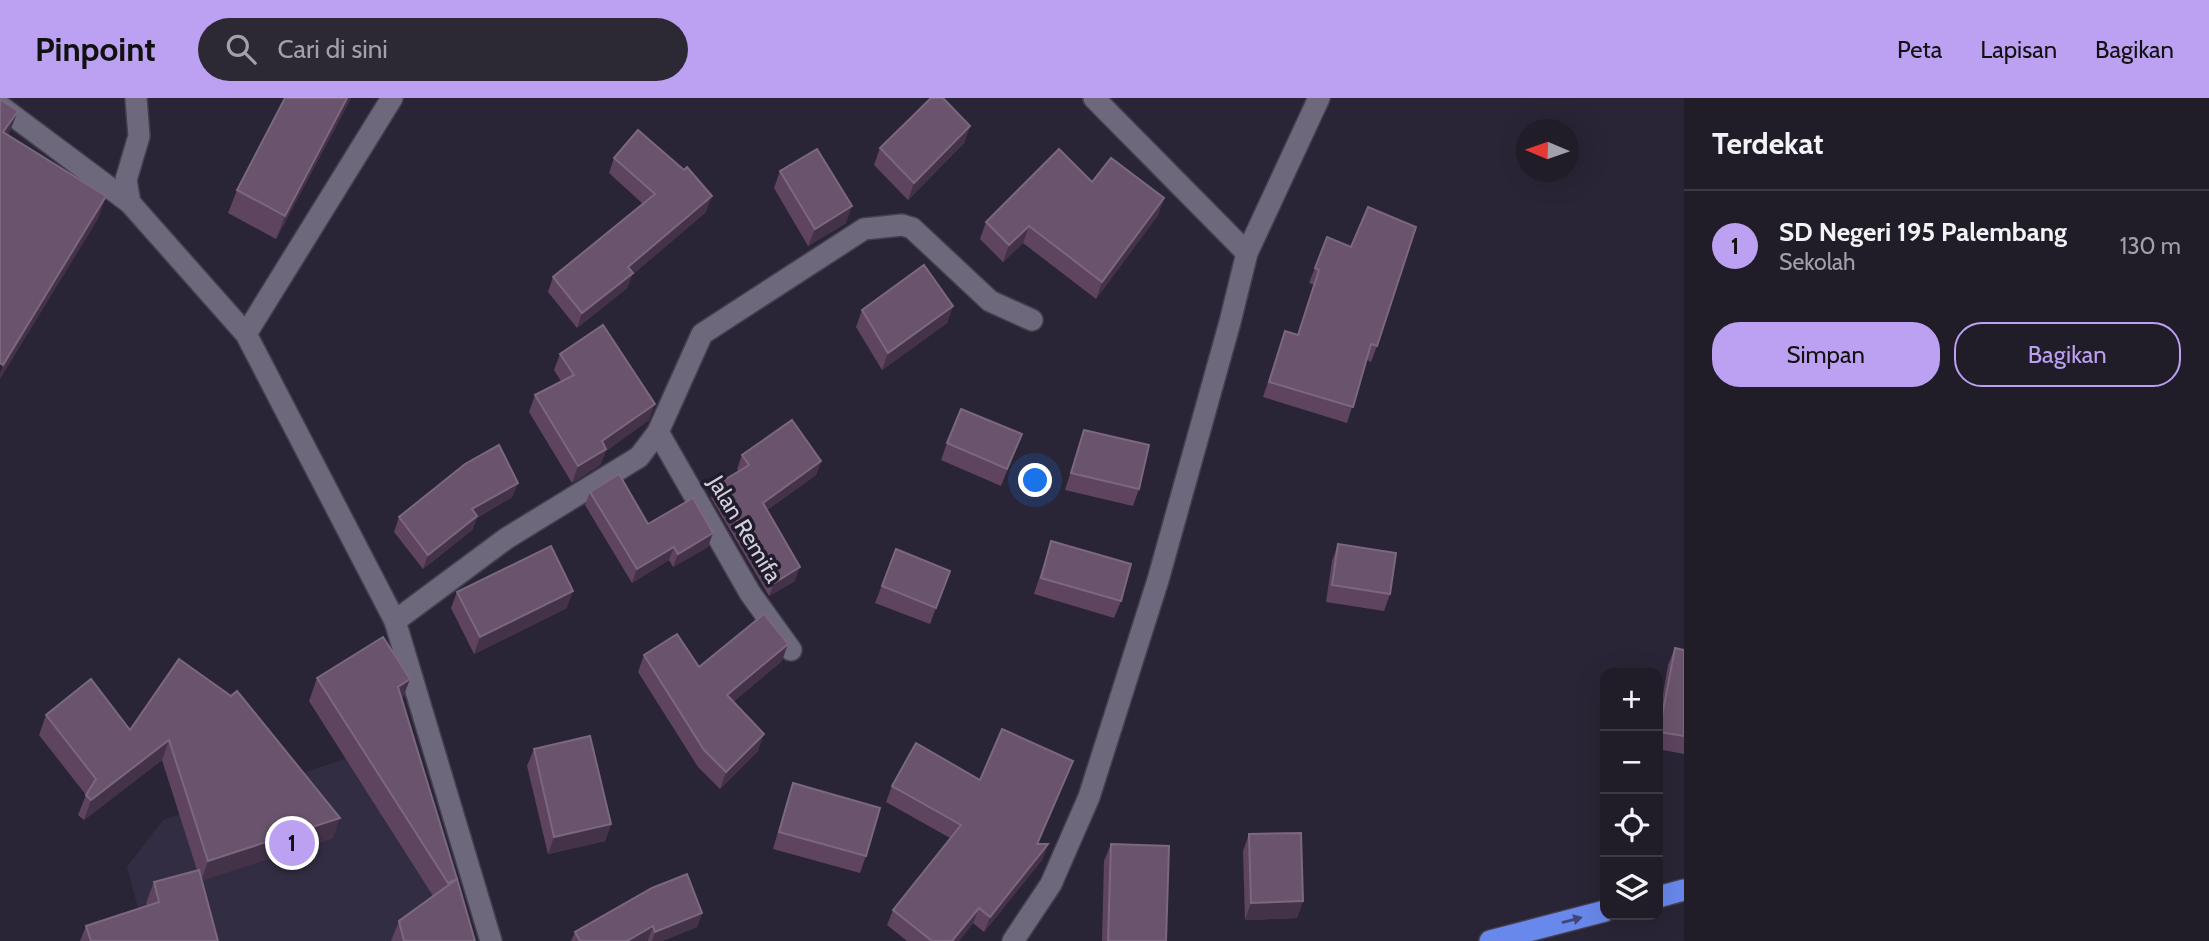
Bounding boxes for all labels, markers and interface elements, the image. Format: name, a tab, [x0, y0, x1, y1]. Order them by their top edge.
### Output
search box	[198, 18, 688, 81]
text: Pinpoint	[35, 29, 156, 69]
icon: search	[222, 30, 260, 68]
text: Cari di sini	[278, 33, 388, 65]
text: Peta	[1897, 35, 1942, 64]
text: Lapisan	[1980, 35, 2057, 64]
text: Bagikan	[2095, 35, 2174, 64]
north arrow	[1516, 119, 1579, 182]
text: Terdekat	[1712, 125, 1824, 162]
text: SD Negeri 195 Palembang	[1779, 216, 2067, 248]
text: 1	[1731, 232, 1739, 260]
text: 130 m	[2120, 232, 2181, 260]
text: Sekolah	[1779, 248, 1856, 276]
button: Simpan	[1712, 322, 1940, 387]
button: Bagikan	[1954, 322, 2181, 387]
your location	[1018, 463, 1052, 497]
street label: Jalan Remifa	[702, 470, 788, 588]
map controls	[1600, 668, 1663, 920]
button: +	[1600, 668, 1663, 731]
button: −	[1600, 731, 1663, 794]
button: locate	[1600, 794, 1663, 857]
pin: 1	[269, 817, 315, 869]
button: layers	[1600, 857, 1663, 920]
one-way arrow	[1561, 914, 1583, 925]

